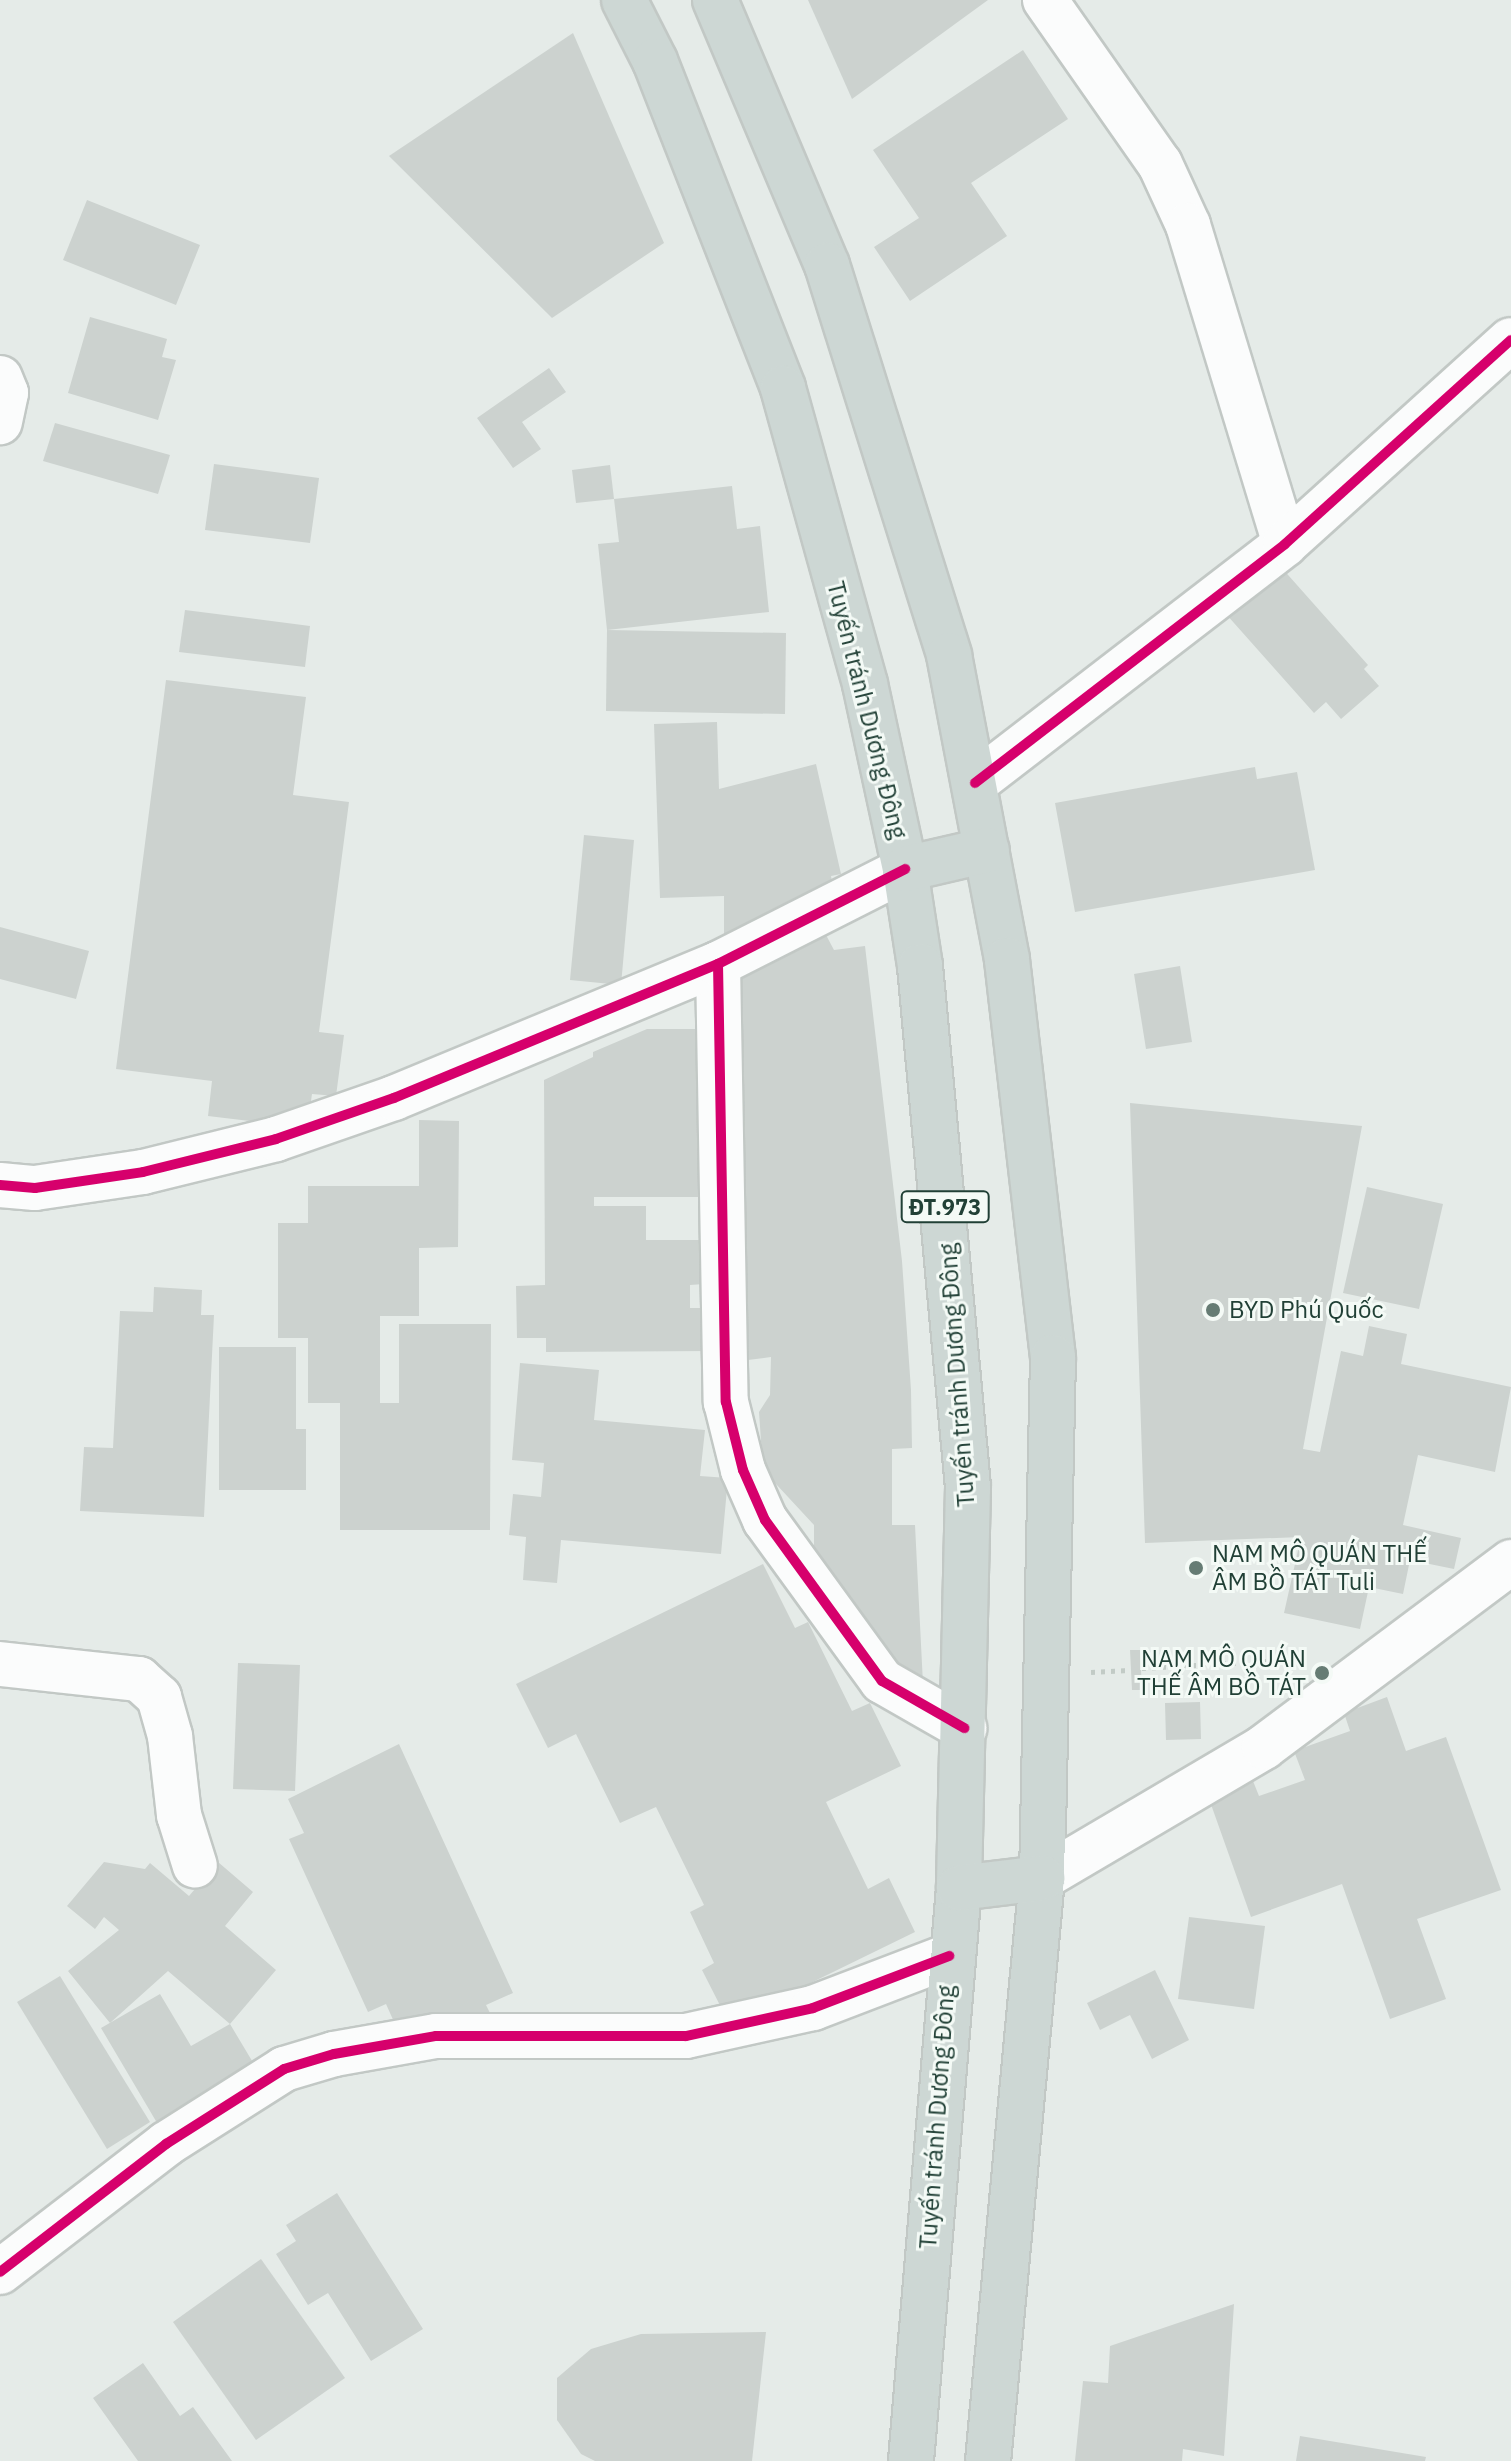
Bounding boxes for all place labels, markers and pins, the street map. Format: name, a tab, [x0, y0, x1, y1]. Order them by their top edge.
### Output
place label: BYD Phú Quốc	[1229, 1296, 1384, 1324]
marker: BYD Phú Quốc	[1204, 1301, 1222, 1319]
place label: NAM MÔ QUÁN THẾ ÂM BỒ TÁT Tuli	[1212, 1540, 1427, 1596]
marker: NAM MÔ QUÁN THẾ ÂM BỒ TÁT Tuli	[1187, 1559, 1205, 1577]
place label: NAM MÔ QUÁN THẾ ÂM BỒ TÁT	[1137, 1645, 1306, 1701]
marker: NAM MÔ QUÁN THẾ ÂM BỒ TÁT	[1313, 1664, 1331, 1682]

